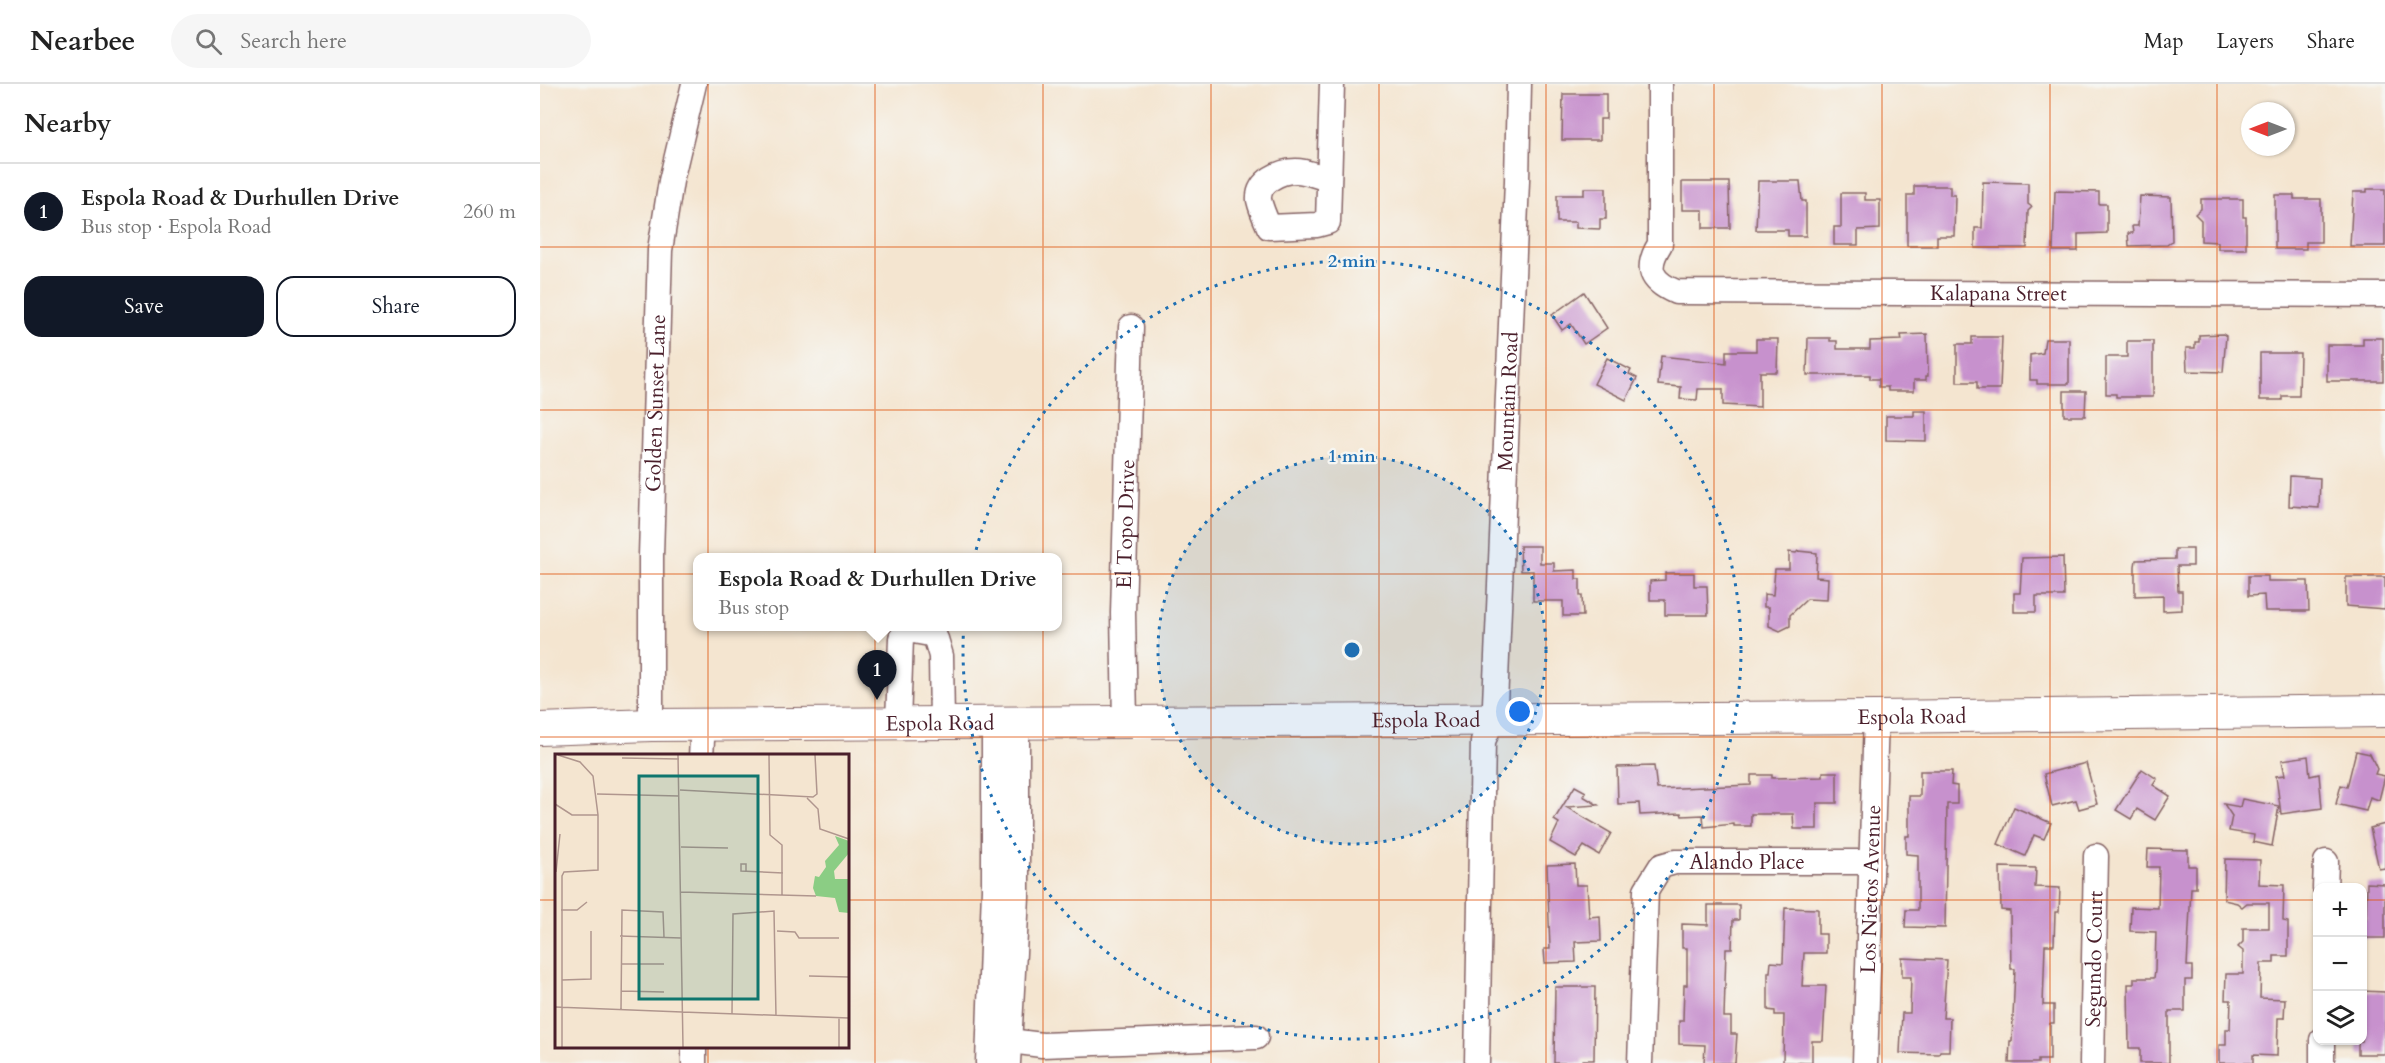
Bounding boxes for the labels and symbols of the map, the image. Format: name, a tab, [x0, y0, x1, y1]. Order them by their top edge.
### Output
north arrow	[2241, 102, 2295, 156]
text: 2 min	[1328, 249, 1376, 274]
street label: Kalapana Street	[1930, 279, 2067, 308]
street label: Golden Sunset Lane	[638, 314, 673, 492]
street label: Mountain Road	[1490, 331, 1525, 472]
text: 1 min	[1328, 444, 1376, 469]
street label: El Topo Drive	[1109, 459, 1142, 589]
centre of rings	[1342, 640, 1362, 660]
pin: 1	[858, 650, 896, 700]
your location	[1505, 697, 1534, 726]
street label: Espola Road	[1857, 701, 1966, 732]
street label: Espola Road	[1371, 705, 1480, 735]
street label: Espola Road	[885, 708, 994, 738]
inset map	[555, 754, 849, 1048]
street label: Los Nietos Avenue	[1853, 804, 1888, 974]
street label: Alando Place	[1689, 848, 1805, 877]
street label: Segundo Court	[2078, 890, 2110, 1028]

